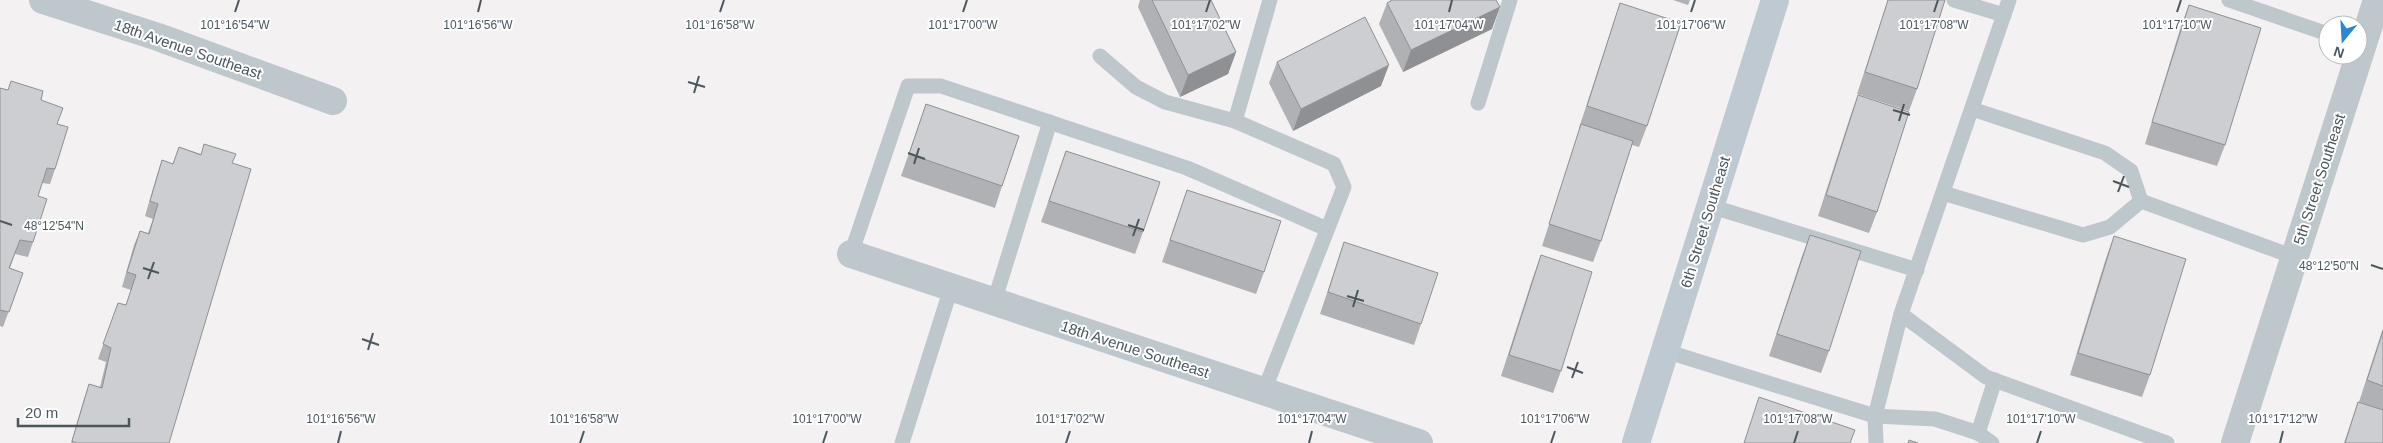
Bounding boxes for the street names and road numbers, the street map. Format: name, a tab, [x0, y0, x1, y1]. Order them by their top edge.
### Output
street label: 18th Avenue Southeast	[112, 16, 265, 83]
street label: 5th Street Southeast	[2290, 111, 2348, 247]
street label: 6th Street Southeast	[1677, 153, 1733, 290]
street label: 18th Avenue Southeast	[1059, 317, 1212, 381]

